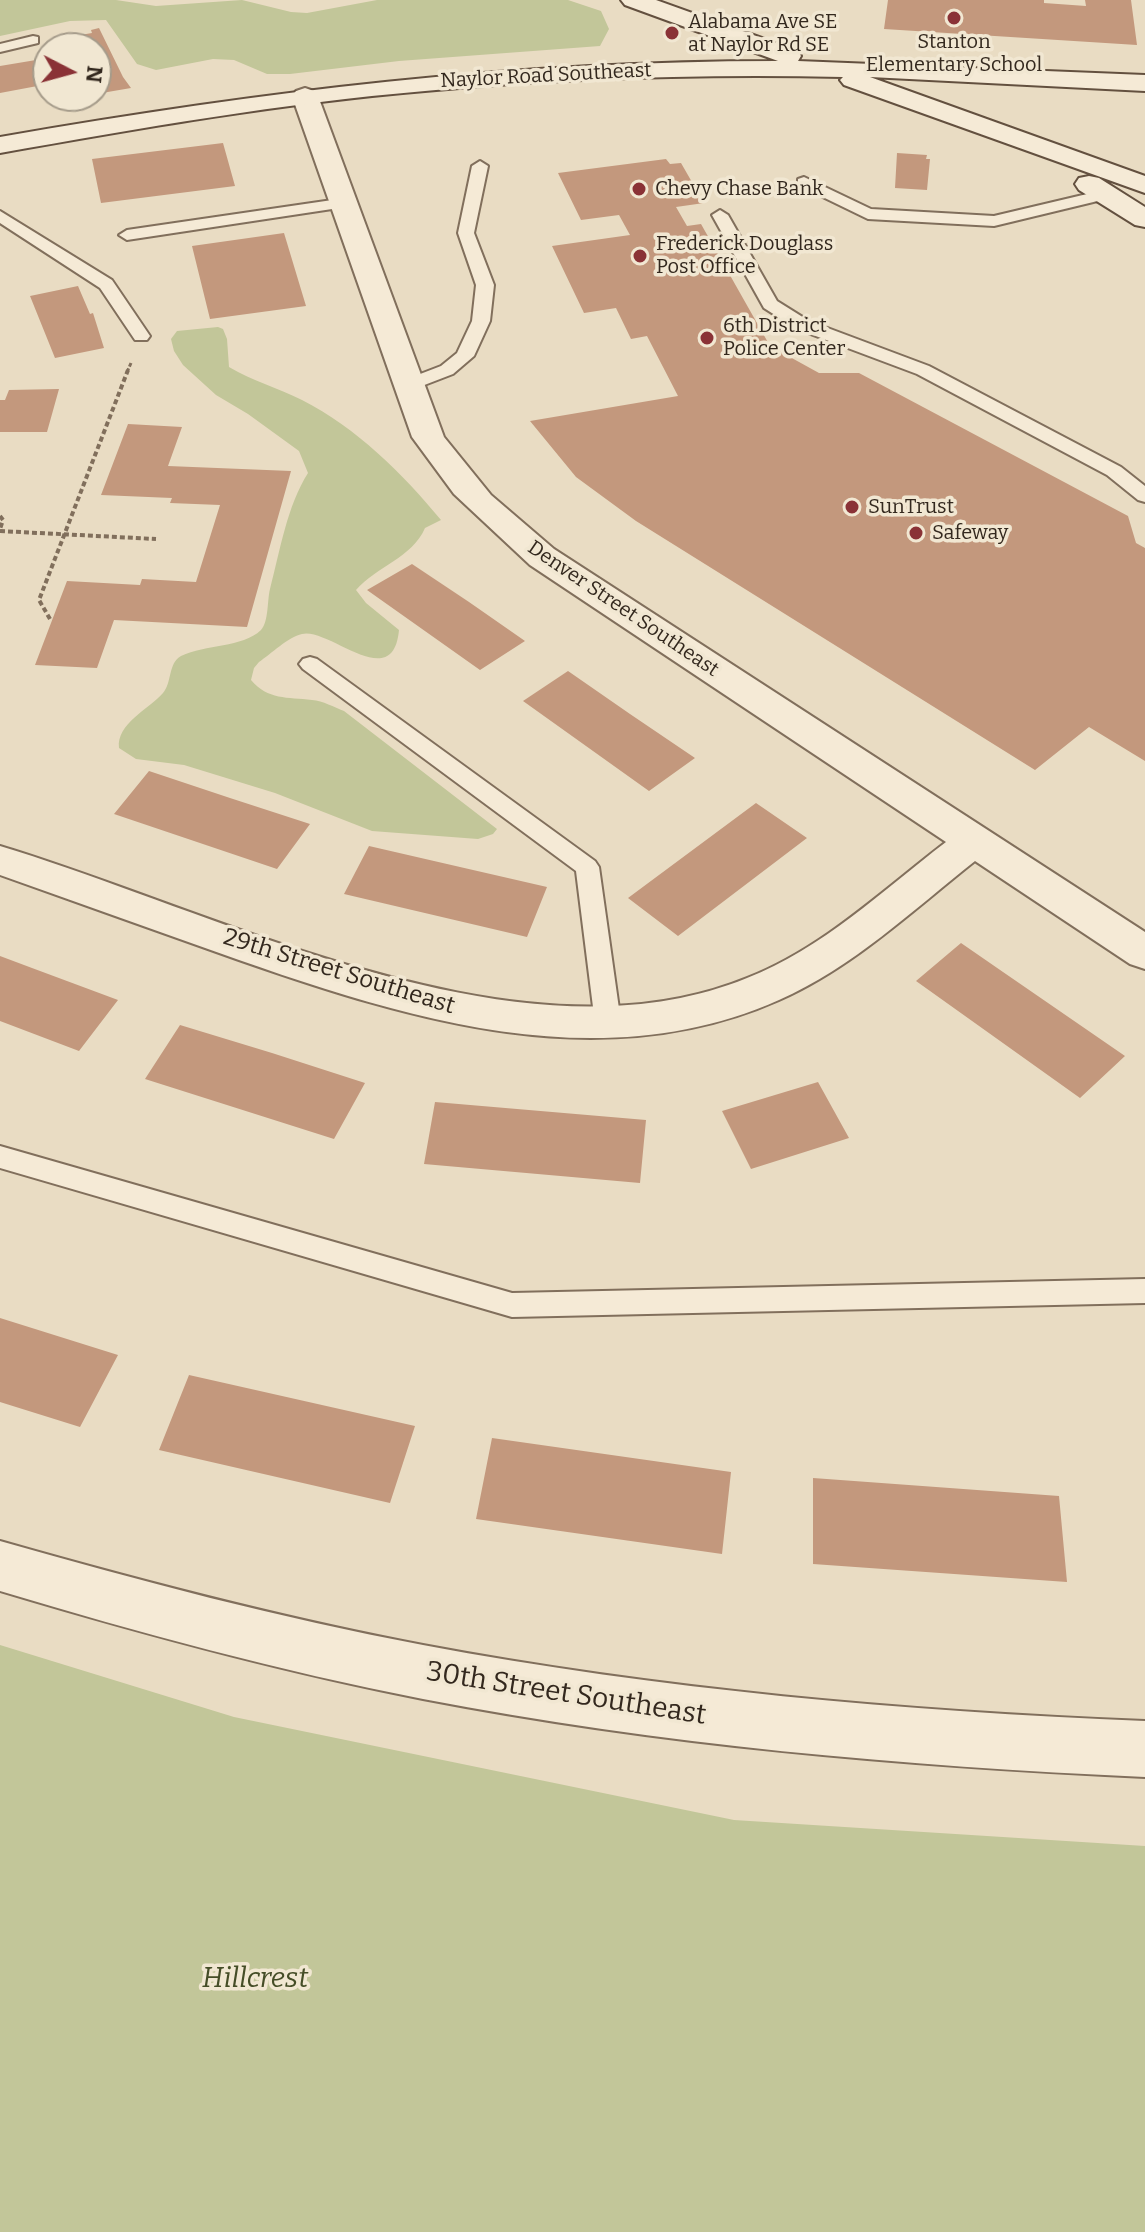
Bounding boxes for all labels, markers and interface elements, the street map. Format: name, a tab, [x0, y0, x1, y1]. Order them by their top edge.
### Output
marker: Stanton Elementary School	[945, 9, 963, 27]
place label: Alabama Ave SE at Naylor Rd SE	[688, 10, 837, 57]
marker: Alabama Ave SE at Naylor Rd SE	[663, 24, 681, 42]
place label: Stanton Elementary School	[866, 30, 1042, 77]
north arrow	[32, 32, 112, 112]
street label: Naylor Road Southeast	[440, 58, 652, 94]
text: N	[80, 64, 109, 84]
place label: Chevy Chase Bank	[655, 177, 823, 201]
marker: Chevy Chase Bank	[630, 180, 648, 198]
place label: Frederick Douglass Post Office	[656, 232, 833, 279]
marker: Frederick Douglass Post Office	[631, 247, 649, 265]
place label: 6th District Police Center	[723, 314, 845, 361]
marker: 6th District Police Center	[698, 329, 716, 347]
place label: SunTrust	[868, 495, 954, 519]
marker: SunTrust	[843, 498, 861, 516]
place label: Safeway	[932, 521, 1008, 545]
marker: Safeway	[907, 524, 925, 542]
street label: Denver Street Southeast	[523, 536, 723, 682]
street label: 29th Street Southeast	[220, 923, 458, 1021]
street label: 30th Street Southeast	[424, 1655, 708, 1733]
park label: Hillcrest	[202, 1962, 308, 1996]

